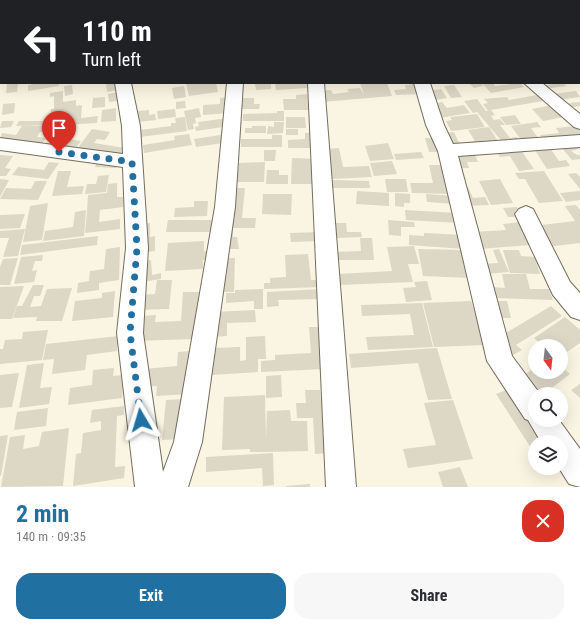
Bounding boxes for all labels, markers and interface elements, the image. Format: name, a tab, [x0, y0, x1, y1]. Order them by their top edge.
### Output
text: 110 m	[82, 15, 152, 48]
icon: left	[16, 16, 68, 68]
text: Turn left	[82, 49, 141, 70]
pin	[42, 111, 76, 152]
icon: arrive	[48, 117, 70, 139]
north arrow	[528, 339, 568, 379]
map controls	[528, 339, 568, 475]
button: search	[528, 387, 568, 427]
position arrow	[120, 399, 162, 441]
button: layers	[528, 435, 568, 475]
text: 2 min	[16, 500, 69, 528]
button: close	[522, 500, 564, 542]
text: 140 m · 09:35	[16, 529, 86, 544]
button: Exit	[16, 573, 286, 619]
button: Share	[294, 573, 564, 619]

